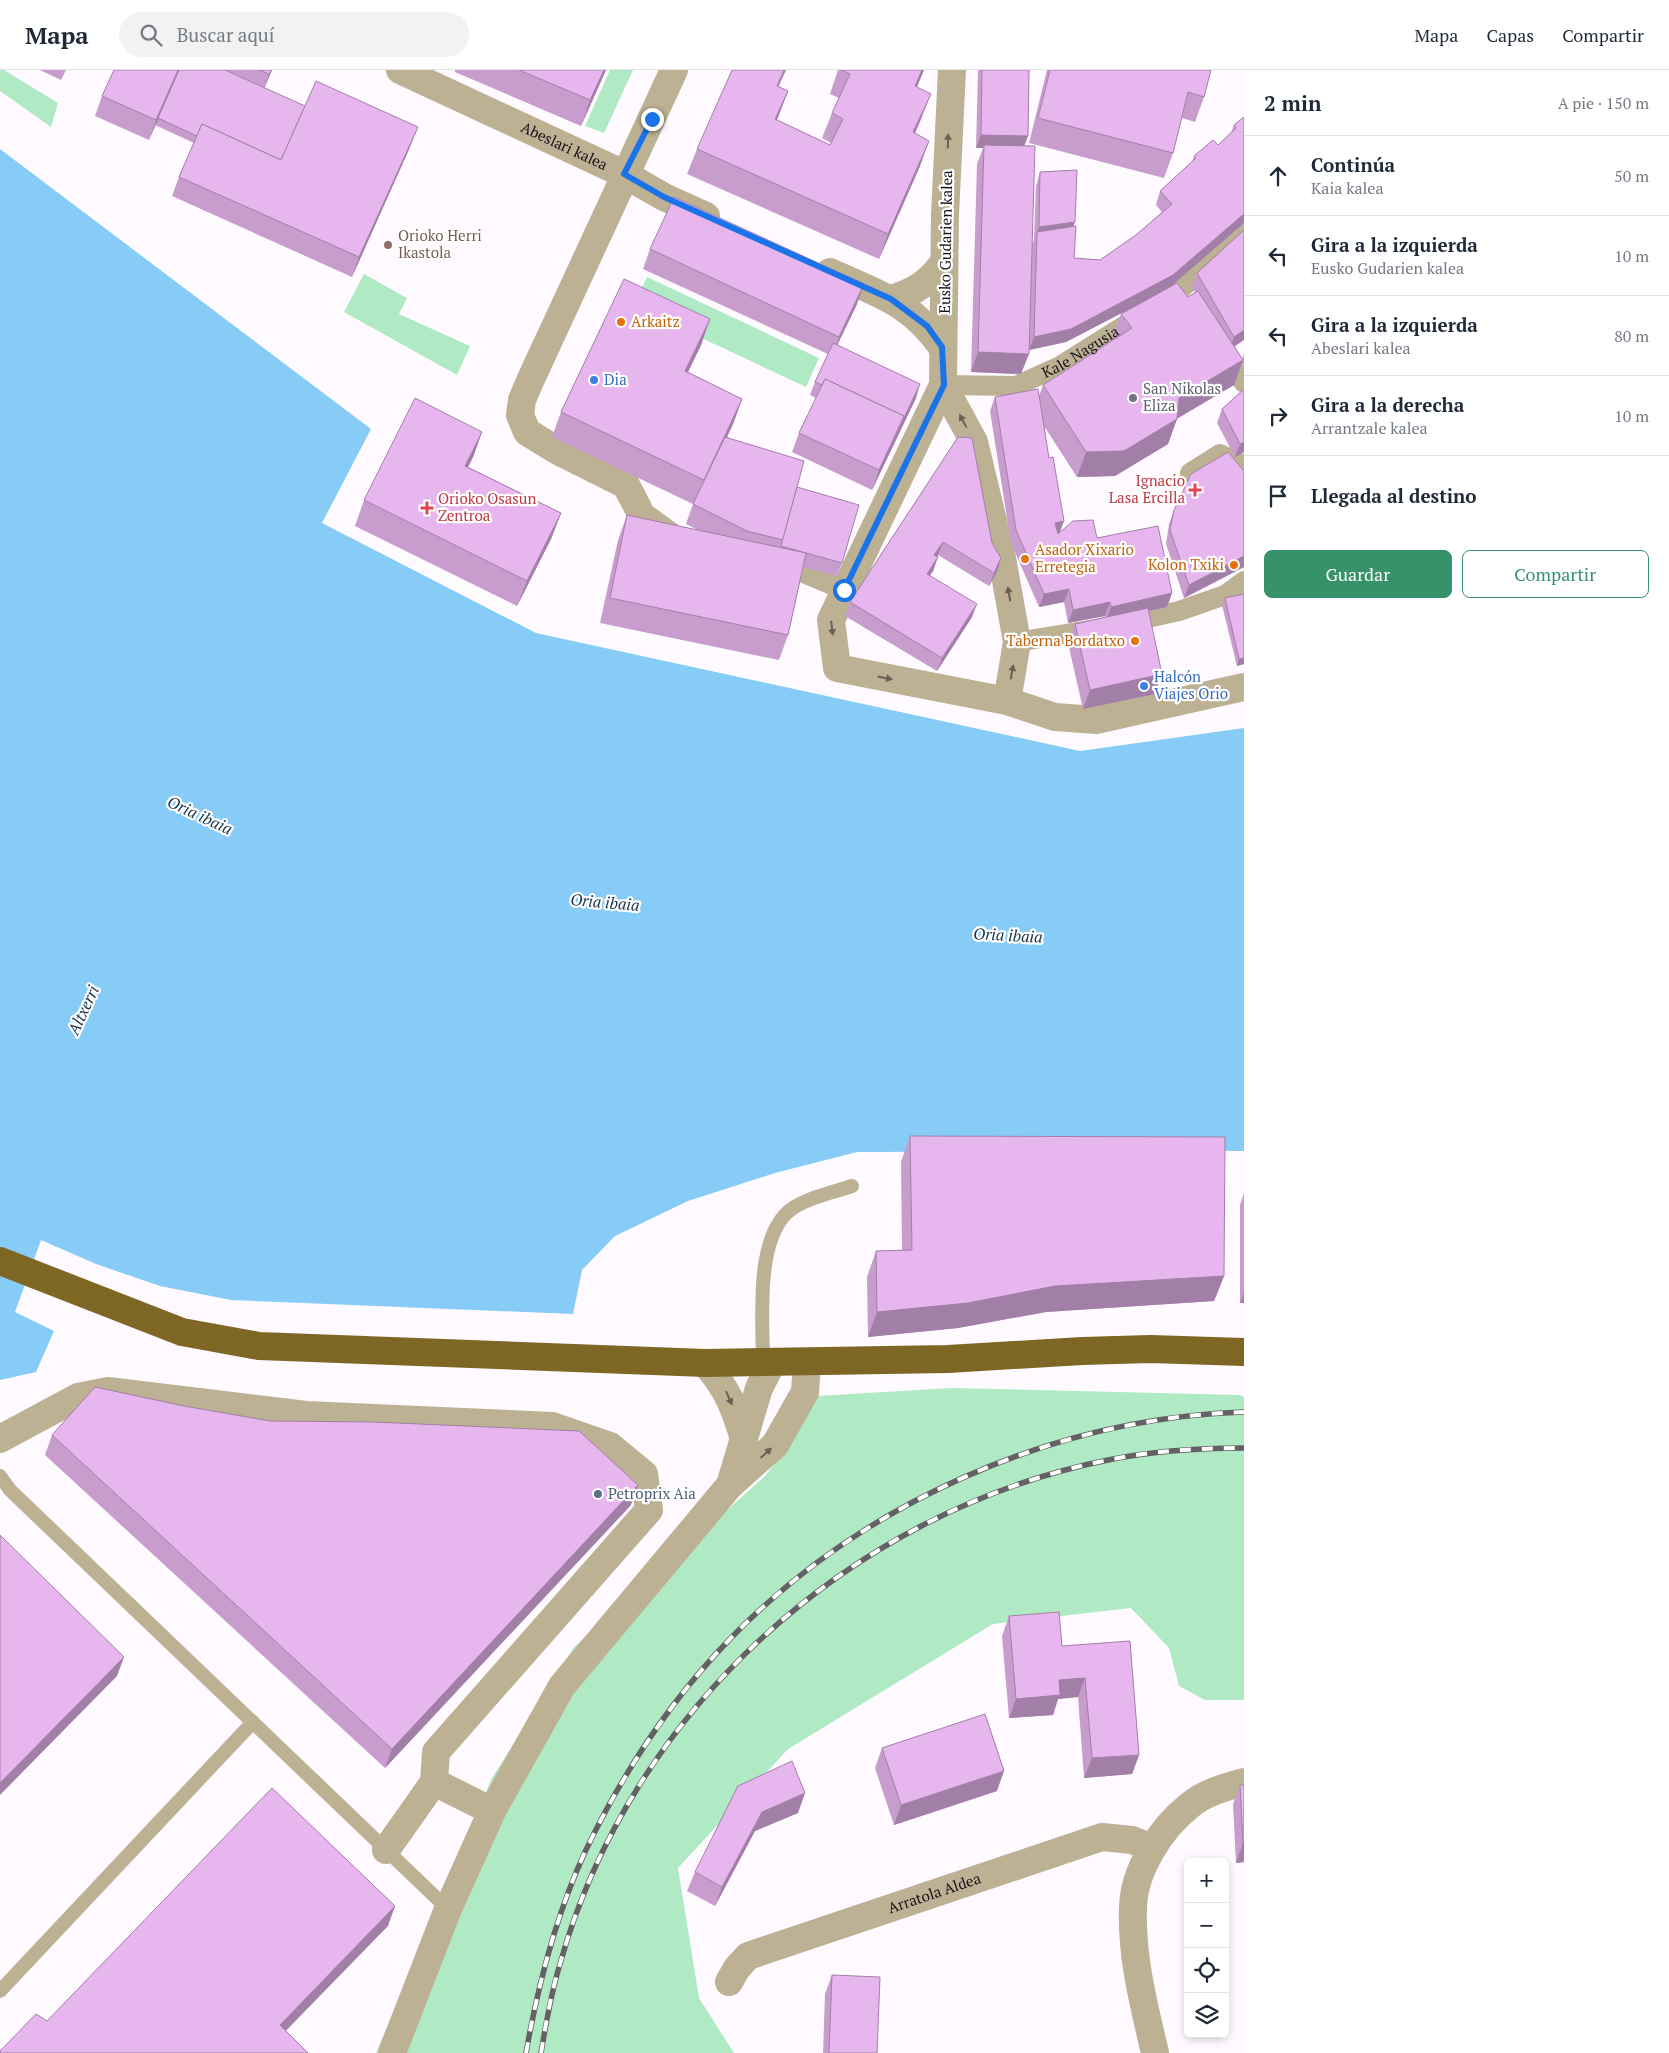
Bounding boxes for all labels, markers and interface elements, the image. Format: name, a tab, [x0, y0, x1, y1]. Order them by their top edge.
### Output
search box	[119, 12, 469, 57]
text: Mapa	[25, 19, 89, 51]
icon: search	[137, 21, 165, 49]
text: Buscar aquí	[177, 22, 274, 47]
text: Mapa	[1414, 23, 1458, 47]
text: Capas	[1486, 23, 1534, 47]
text: Compartir	[1562, 23, 1644, 47]
text: 2 min	[1264, 89, 1321, 117]
text: A pie · 150 m	[1558, 92, 1649, 114]
route end	[641, 108, 664, 131]
street label: Abeslari kalea	[518, 117, 612, 174]
one-way arrow	[945, 133, 953, 149]
text: Continúa	[1311, 152, 1395, 177]
icon: ahead	[1264, 162, 1292, 190]
text: 50 m	[1614, 165, 1649, 187]
street label: Eusko Gudarien kalea	[934, 170, 956, 314]
text: Kaia kalea	[1311, 177, 1383, 199]
place label: Orioko Herri Ikastola	[398, 225, 482, 262]
text: Gira a la izquierda	[1311, 232, 1478, 257]
marker: Orioko Herri Ikastola	[382, 239, 394, 251]
icon: left	[1264, 242, 1292, 270]
text: 10 m	[1614, 245, 1649, 267]
text: Eusko Gudarien kalea	[1311, 257, 1464, 279]
place label: Arkaitz	[631, 311, 680, 331]
text: Gira a la izquierda	[1311, 312, 1478, 337]
marker: Arkaitz	[615, 316, 627, 328]
street label: Kale Nagusia	[1038, 320, 1123, 382]
icon: left	[1264, 322, 1292, 350]
text: 80 m	[1614, 325, 1649, 347]
text: Abeslari kalea	[1311, 337, 1411, 359]
place label: Dia	[604, 369, 627, 389]
marker: Dia	[588, 374, 600, 386]
place label: San Nikolas Eliza	[1143, 378, 1221, 415]
marker: San Nikolas Eliza	[1127, 392, 1139, 404]
text: Gira a la derecha	[1311, 392, 1464, 417]
icon: right	[1264, 402, 1292, 430]
text: 10 m	[1614, 405, 1649, 427]
one-way arrow	[959, 414, 967, 428]
text: Arrantzale kalea	[1311, 417, 1428, 439]
place label: Ignacio Lasa Ercilla	[1109, 470, 1185, 507]
icon: arrive	[1264, 482, 1292, 510]
text: Llegada al destino	[1311, 483, 1477, 508]
marker: Ignacio Lasa Ercilla	[1189, 484, 1201, 496]
place label: Orioko Osasun Zentroa	[438, 488, 536, 525]
marker: Orioko Osasun Zentroa	[420, 501, 434, 515]
place label: Asador Xixario Erretegia	[1035, 539, 1134, 576]
button: Guardar	[1264, 550, 1452, 598]
button: Compartir	[1462, 550, 1649, 598]
marker: Asador Xixario Erretegia	[1019, 553, 1031, 565]
place label: Kolon Txiki	[1148, 554, 1224, 574]
marker: Kolon Txiki	[1228, 559, 1240, 571]
route start	[833, 579, 856, 602]
one-way arrow	[1004, 586, 1012, 602]
one-way arrow	[828, 620, 836, 636]
place label: Taberna Bordatxo	[1006, 630, 1125, 650]
marker: Taberna Bordatxo	[1129, 635, 1141, 647]
one-way arrow	[1009, 663, 1017, 679]
place label: Halcón Viajes Orio	[1154, 666, 1228, 703]
one-way arrow	[878, 674, 894, 682]
marker: Halcón Viajes Orio	[1138, 680, 1150, 692]
water label: Oria ibaia	[164, 790, 236, 840]
water label: Oria ibaia	[569, 888, 641, 916]
water label: Oria ibaia	[973, 922, 1043, 948]
water label: Altxerri	[62, 981, 104, 1039]
one-way arrow	[726, 1391, 734, 1405]
one-way arrow	[760, 1447, 773, 1458]
place label: Petroprix Aia	[608, 1483, 696, 1503]
marker: Petroprix Aia	[592, 1488, 604, 1500]
map controls	[1184, 1858, 1229, 2038]
button: +	[1184, 1858, 1229, 1903]
street label: Arratola Aldea	[885, 1867, 984, 1917]
button: −	[1184, 1903, 1229, 1948]
button: locate	[1184, 1948, 1229, 1993]
button: layers	[1184, 1993, 1229, 2038]

